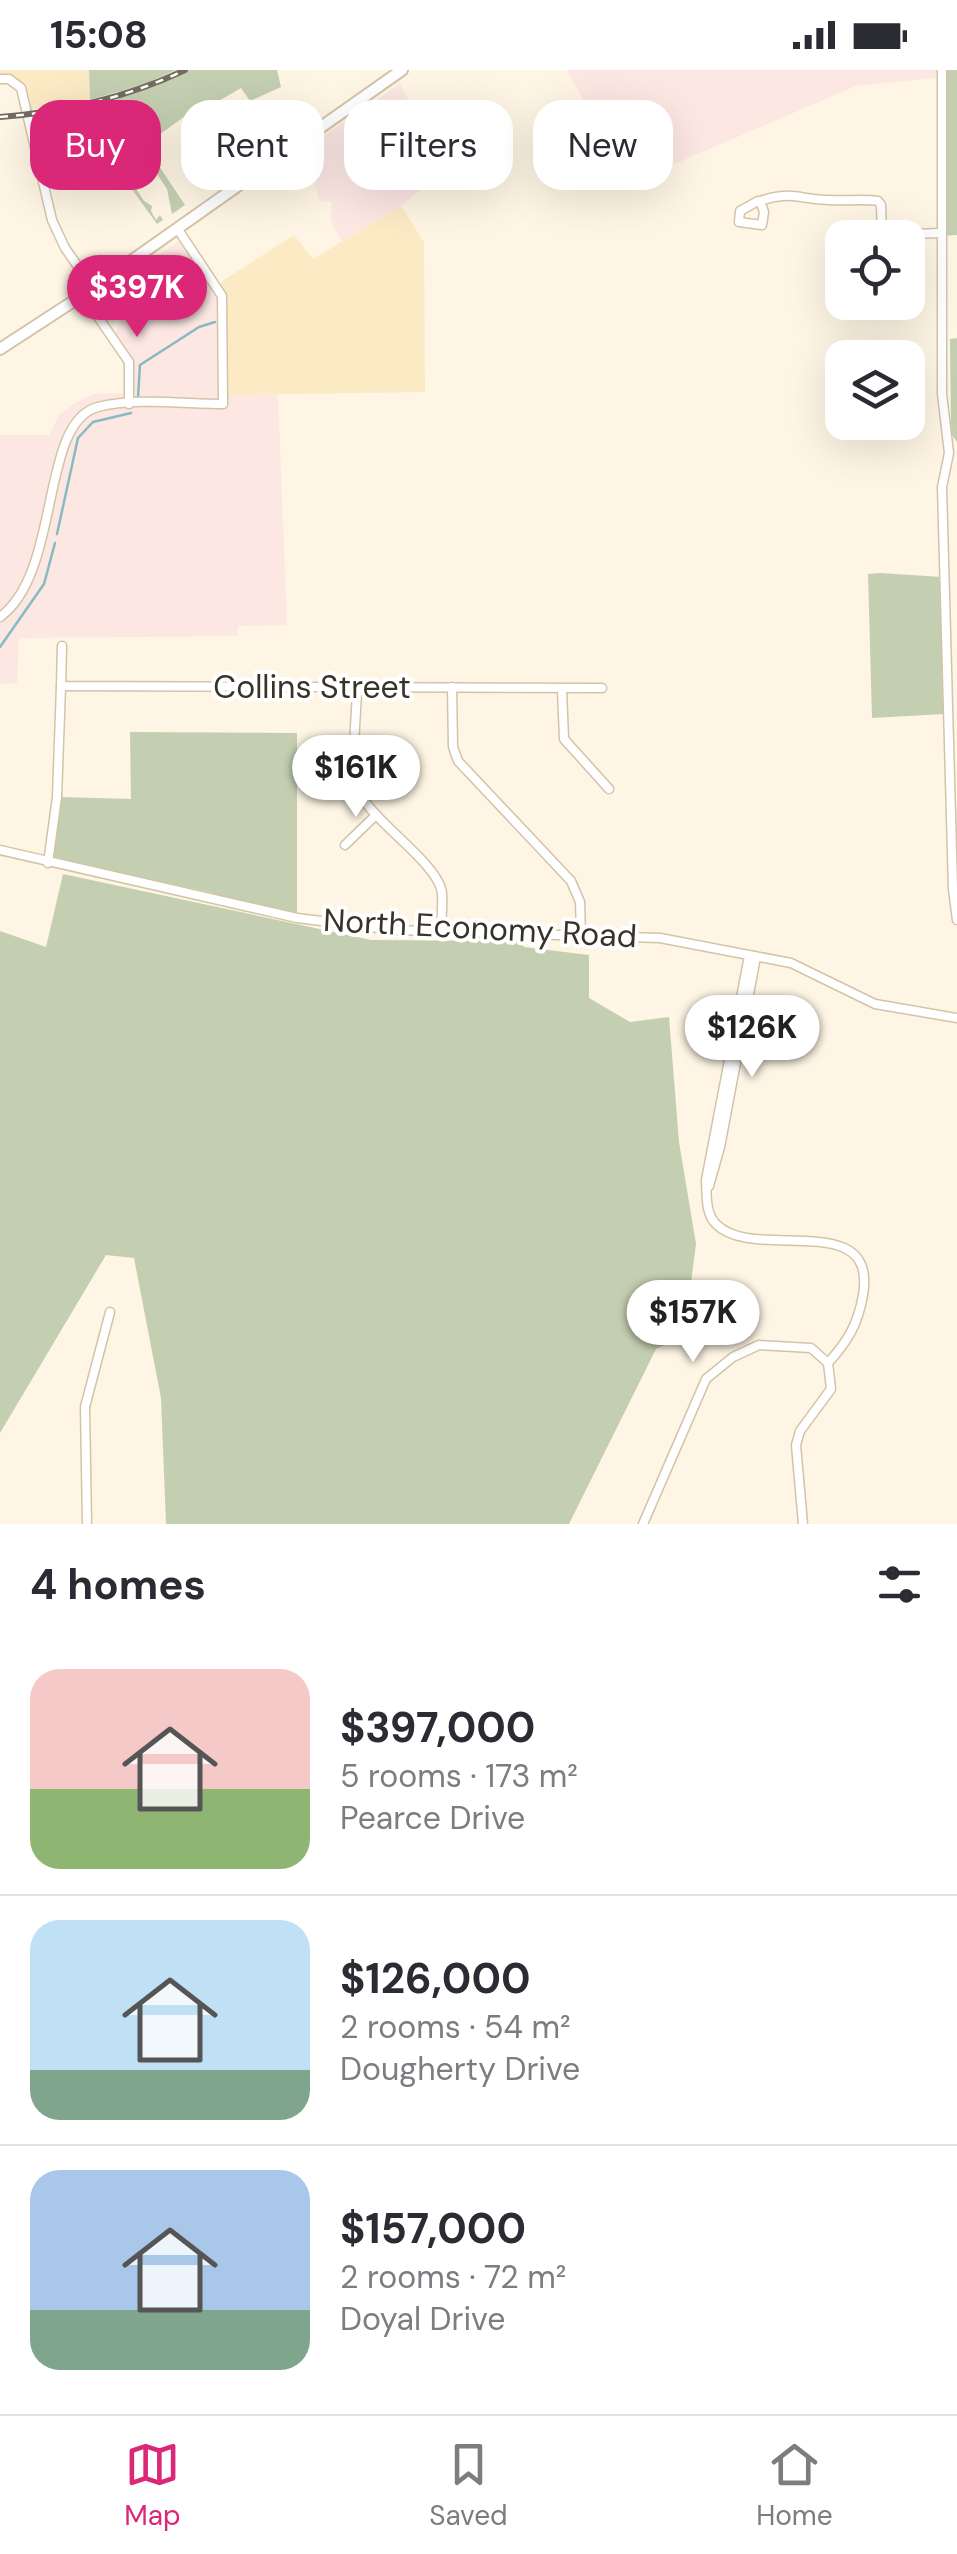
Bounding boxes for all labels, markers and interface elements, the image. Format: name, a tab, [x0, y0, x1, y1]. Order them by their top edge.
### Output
text: 15:08	[50, 10, 148, 60]
chip: Buy	[30, 100, 161, 190]
chip: Rent	[181, 100, 324, 190]
chip: Filters	[344, 100, 513, 190]
chip: New	[533, 100, 673, 190]
map controls	[825, 220, 925, 440]
button: locate	[825, 220, 925, 320]
pin: $397K	[67, 255, 207, 340]
text: $397K	[89, 266, 185, 308]
button: layers	[825, 340, 925, 440]
street label: Collins Street	[213, 666, 411, 708]
pin: $161K	[286, 735, 426, 820]
text: $161K	[314, 746, 398, 788]
street label: North Economy Road	[322, 899, 638, 957]
pin: $126K	[682, 995, 822, 1080]
text: $126K	[707, 1006, 797, 1048]
pin: $157K	[623, 1280, 763, 1365]
text: $157K	[649, 1291, 737, 1333]
text: 4 homes	[30, 1557, 206, 1612]
icon: filters	[872, 1557, 927, 1612]
text: $397,000	[340, 1700, 535, 1755]
icon: home	[110, 1709, 230, 1829]
text: 5 rooms · 173 m²	[340, 1755, 578, 1797]
text: Pearce Drive	[340, 1797, 525, 1839]
text: $126,000	[340, 1951, 531, 2006]
icon: home	[110, 1960, 230, 2080]
text: 2 rooms · 54 m²	[340, 2006, 571, 2048]
text: Dougherty Drive	[340, 2048, 580, 2090]
text: $157,000	[340, 2201, 526, 2256]
icon: home	[110, 2210, 230, 2330]
text: 2 rooms · 72 m²	[340, 2256, 566, 2298]
text: Doyal Drive	[340, 2298, 505, 2340]
tab: Map	[124, 2437, 181, 2534]
tab: Saved	[429, 2437, 508, 2534]
tab: Home	[756, 2437, 833, 2534]

